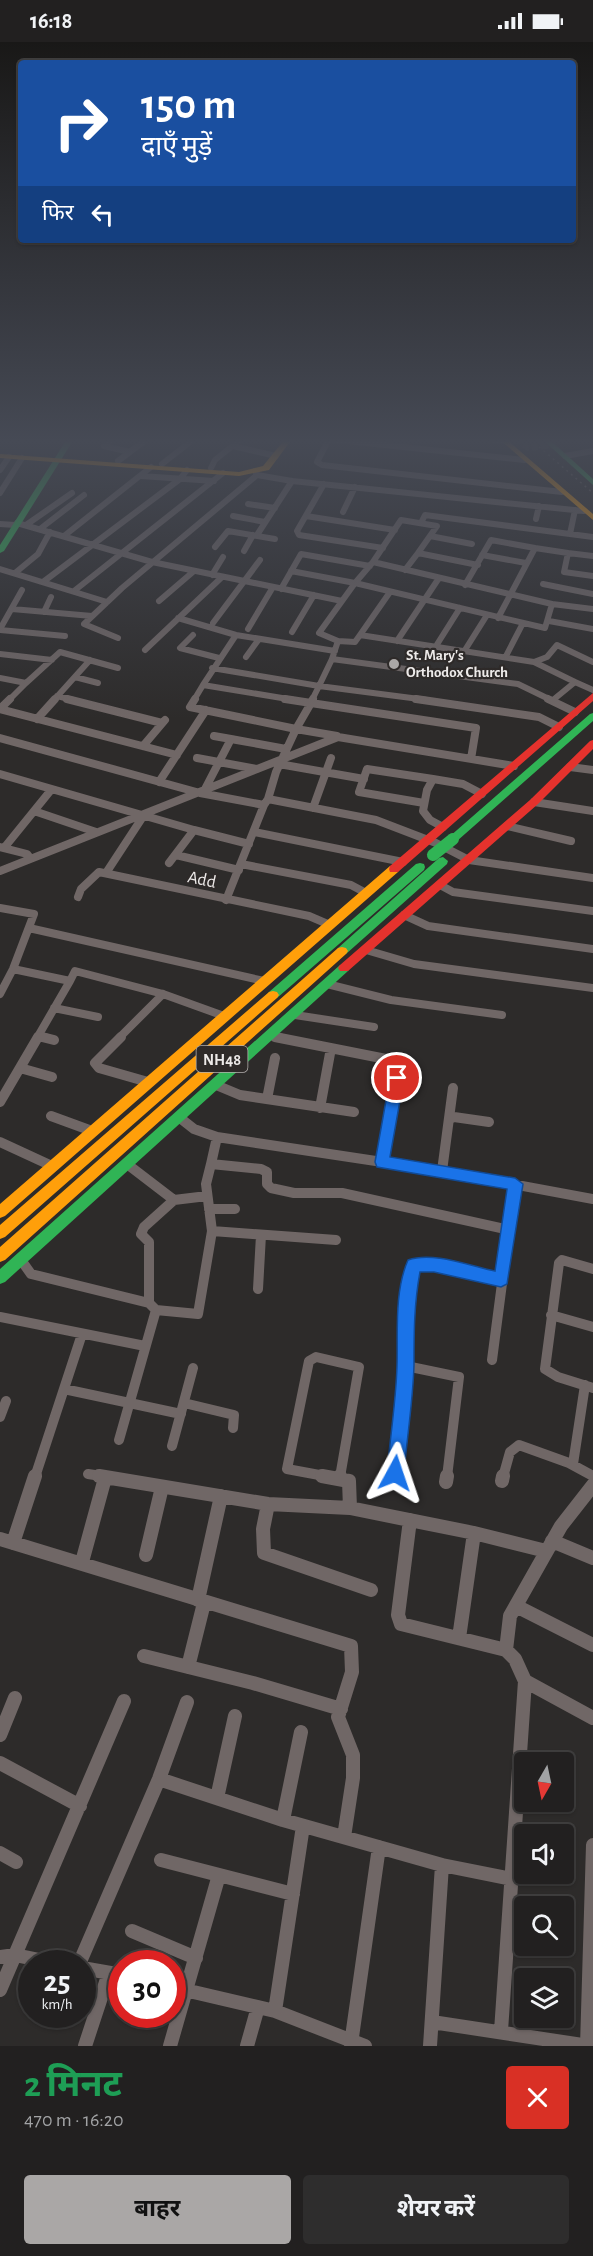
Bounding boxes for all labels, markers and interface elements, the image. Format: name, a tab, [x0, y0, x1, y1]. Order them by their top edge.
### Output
text: 16:18	[30, 10, 72, 32]
icon: right	[42, 84, 120, 162]
text: 150 m	[141, 84, 236, 126]
text: दाएँ मुड़ें	[141, 133, 212, 160]
icon: left	[86, 198, 119, 231]
text: फिर	[42, 202, 74, 224]
place label: St. Mary's Orthodox Church	[406, 648, 508, 680]
marker: St. Mary's Orthodox Church	[387, 657, 401, 671]
street label: Add	[186, 868, 218, 892]
road number: NH48	[196, 1046, 248, 1072]
pin	[371, 1052, 422, 1103]
icon: arrive	[380, 1061, 413, 1094]
position arrow	[363, 1441, 427, 1505]
north arrow	[514, 1752, 574, 1812]
map controls	[514, 1752, 574, 2028]
button: sound	[514, 1824, 574, 1884]
button: search	[514, 1896, 574, 1956]
speed limit sign: 30	[108, 1950, 186, 2028]
text: 25	[43, 1967, 71, 1997]
button: layers	[514, 1968, 574, 2028]
text: km/h	[42, 1997, 72, 2012]
button: close	[506, 2066, 569, 2129]
text: 2 मिनट	[24, 2067, 122, 2103]
text: 470 m · 16:20	[24, 2110, 124, 2130]
button: बाहर	[24, 2175, 291, 2244]
button: शेयर करें	[303, 2175, 569, 2244]

